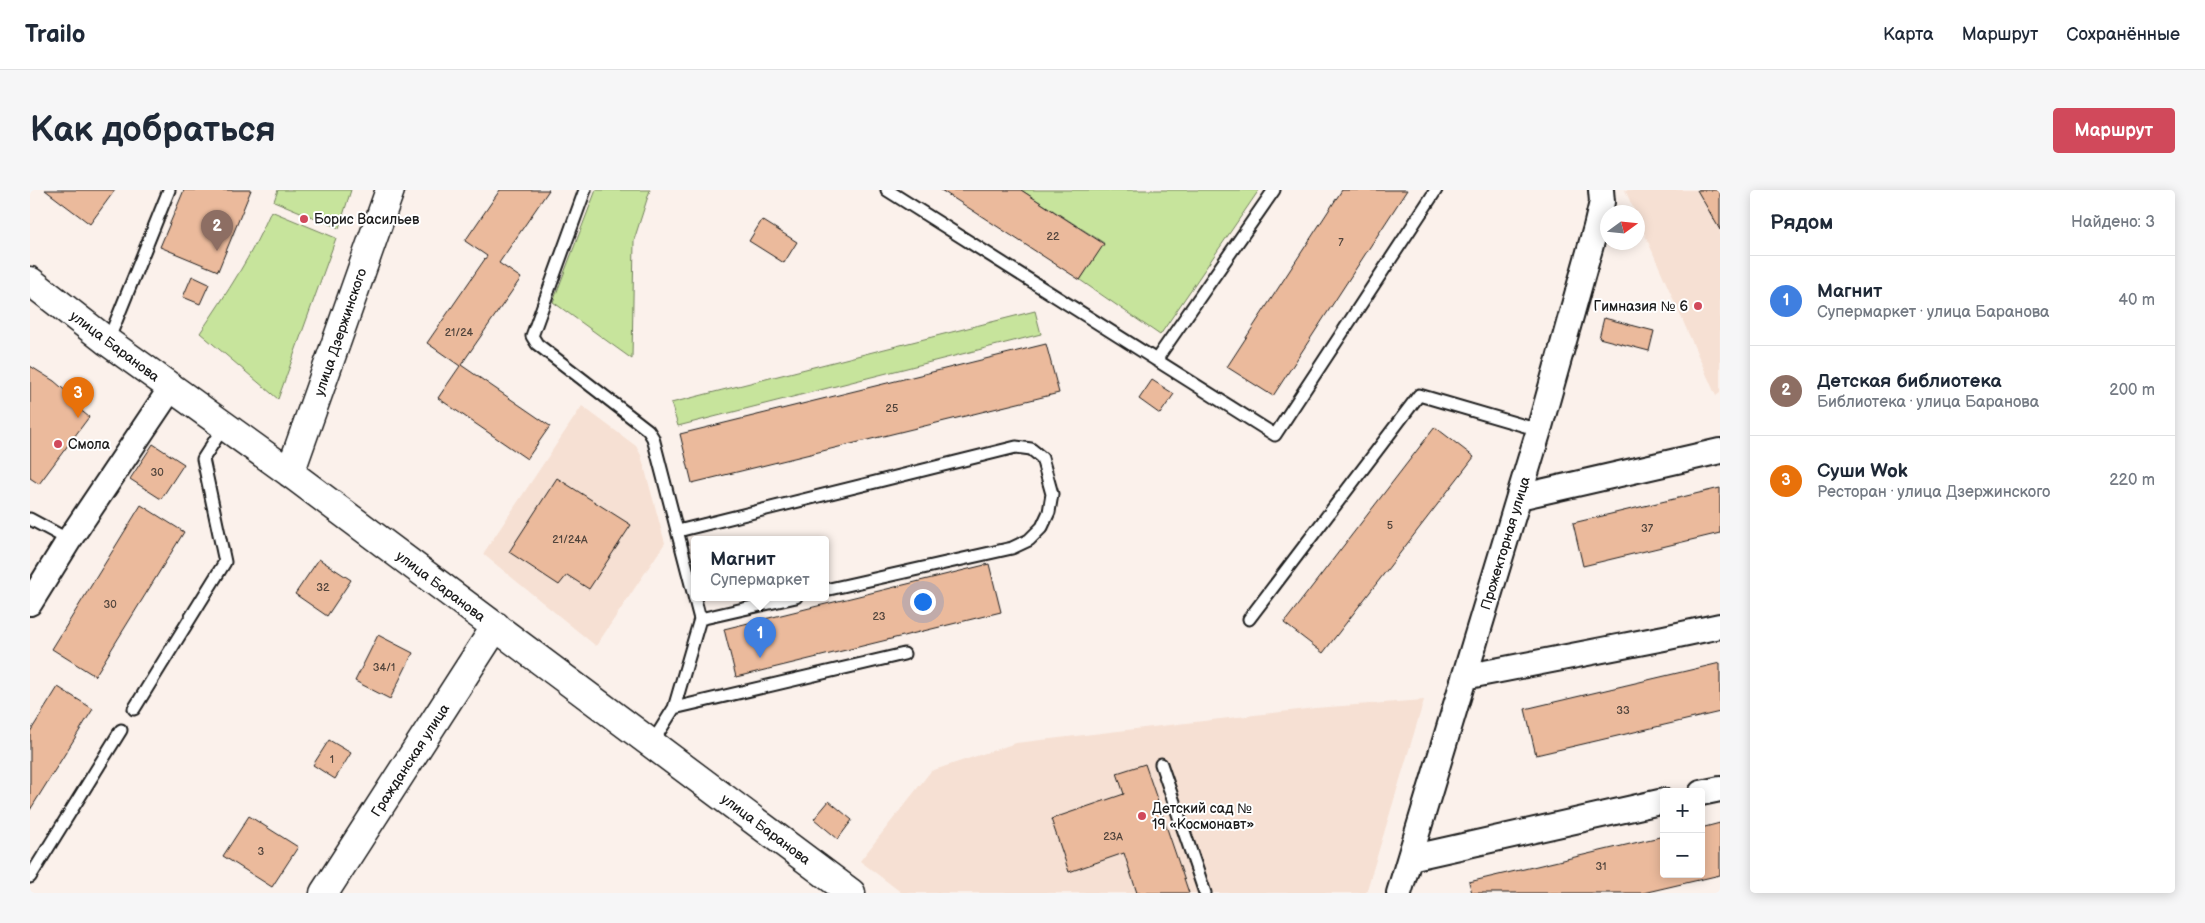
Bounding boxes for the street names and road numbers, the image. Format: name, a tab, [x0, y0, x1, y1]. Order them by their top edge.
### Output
street label: улица Дзержинского	[311, 266, 370, 398]
street label: улица Баранова	[67, 307, 163, 386]
street label: Прожекторная улица	[1477, 474, 1534, 612]
street label: улица Баранова	[393, 547, 489, 626]
street label: Гражданская улица	[368, 700, 454, 820]
street label: улица Баранова	[718, 790, 814, 869]

